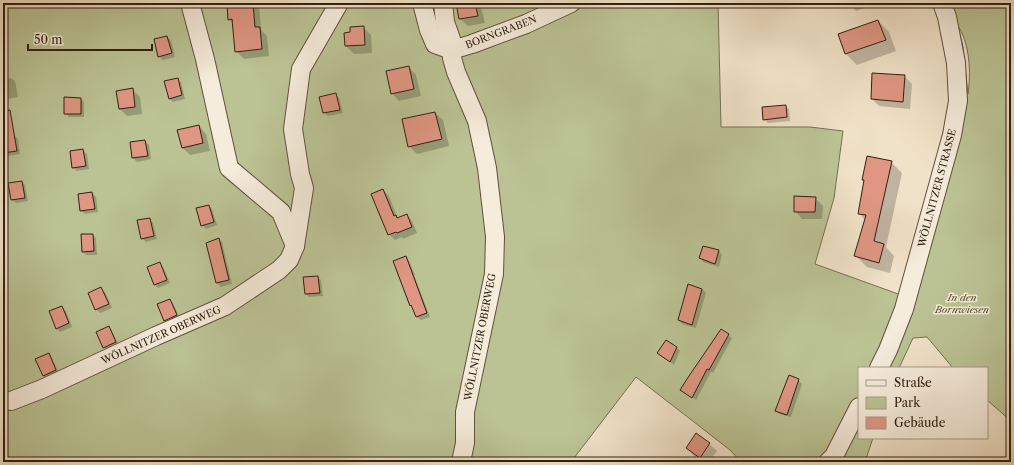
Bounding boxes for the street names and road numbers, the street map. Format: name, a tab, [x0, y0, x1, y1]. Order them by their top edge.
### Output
street label: BORNGRABEN	[463, 12, 539, 52]
street label: WÖLLNITZER STRASSE	[915, 127, 959, 249]
street label: WÖLLNITZER OBERWEG	[461, 272, 499, 403]
street label: WÖLLNITZER OBERWEG	[98, 303, 223, 368]

